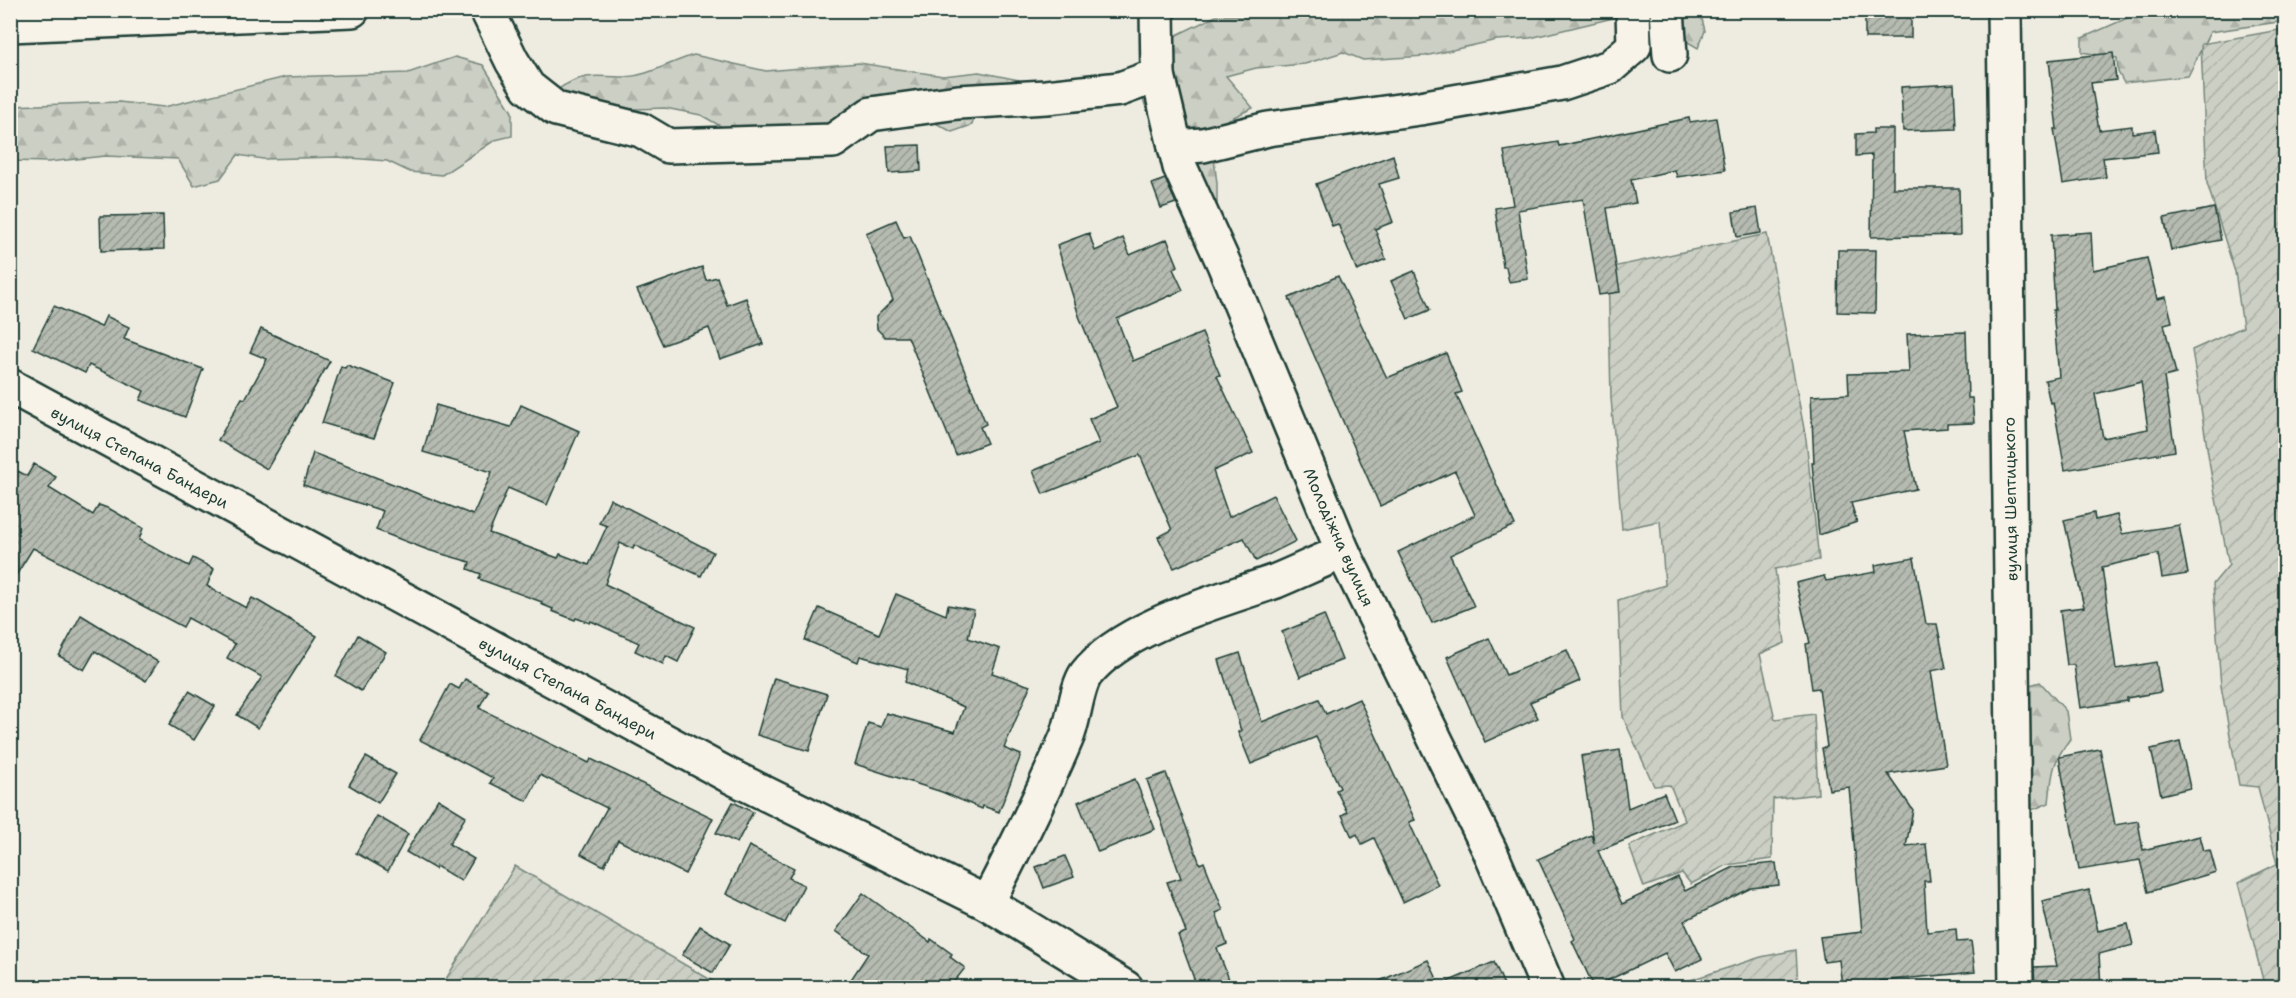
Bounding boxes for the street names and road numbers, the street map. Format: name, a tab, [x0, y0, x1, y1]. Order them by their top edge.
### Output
street label: вулиця Степана Бандери	[47, 402, 232, 513]
street label: вулиця Шептицького	[1999, 417, 2022, 581]
street label: Молодіжна вулиця	[1298, 464, 1379, 610]
street label: вулиця Степана Бандери	[475, 633, 660, 744]

